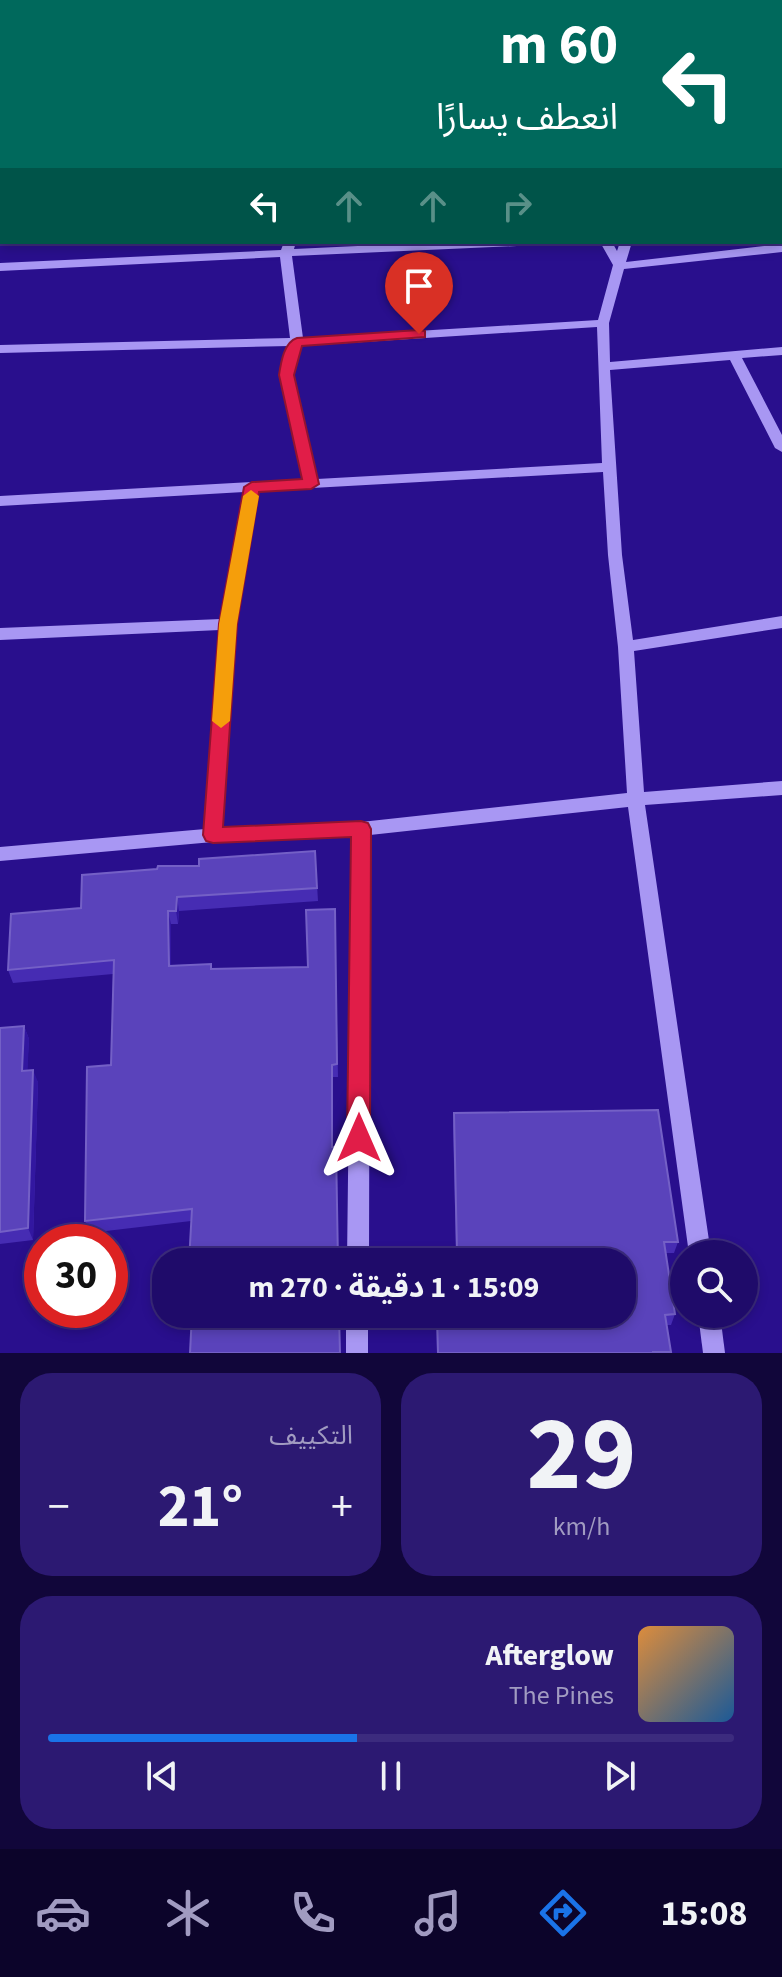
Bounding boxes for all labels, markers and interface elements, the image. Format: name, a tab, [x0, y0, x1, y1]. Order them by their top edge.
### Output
text: 60 m	[500, 6, 618, 85]
icon: left	[646, 32, 750, 136]
text: انعطف يسارًا	[436, 92, 618, 143]
icon: left	[243, 184, 287, 228]
icon: ahead	[327, 184, 371, 228]
icon: ahead	[411, 184, 455, 228]
icon: right	[495, 184, 539, 228]
pin	[385, 252, 453, 334]
icon: arrive	[397, 264, 441, 308]
position arrow	[317, 1096, 401, 1180]
speed limit sign: 30	[24, 1224, 128, 1328]
map controls	[670, 1240, 758, 1328]
button: search	[670, 1240, 758, 1328]
text: 15:09 · 1 دقيقة · 270 m	[249, 1266, 539, 1309]
text: 29	[527, 1382, 636, 1530]
text: التكييف	[269, 1417, 353, 1454]
text: 21°	[158, 1465, 243, 1550]
text: −	[48, 1476, 70, 1539]
text: +	[331, 1476, 353, 1539]
text: km/h	[553, 1508, 610, 1545]
text: Afterglow	[486, 1634, 614, 1677]
text: The Pines	[509, 1677, 614, 1714]
icon: previous	[140, 1754, 184, 1798]
icon: pause	[369, 1754, 413, 1798]
icon: next	[598, 1754, 642, 1798]
icon: car	[35, 1885, 91, 1941]
icon: climate	[160, 1885, 216, 1941]
icon: phone	[285, 1885, 341, 1941]
icon: music	[410, 1885, 466, 1941]
icon: directions	[535, 1885, 591, 1941]
text: 15:08	[661, 1888, 747, 1939]

